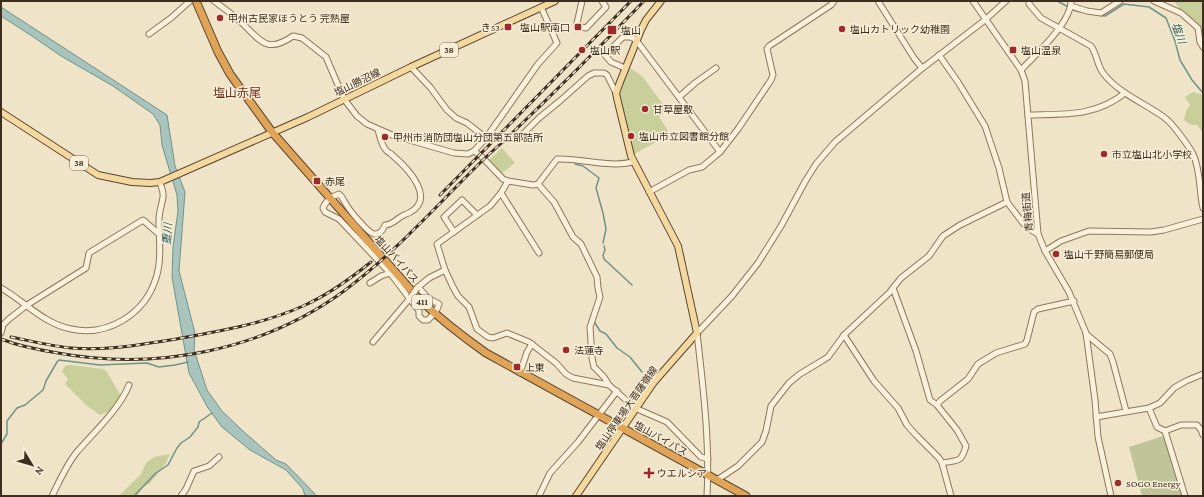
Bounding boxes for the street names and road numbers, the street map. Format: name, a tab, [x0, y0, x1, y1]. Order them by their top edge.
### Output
road number: 38	[440, 43, 458, 57]
street label: 塩山勝沼線	[332, 67, 382, 98]
road number: 38	[70, 156, 88, 170]
street label: 青梅街道	[1020, 191, 1035, 232]
street label: 塩山バイパス	[373, 233, 421, 285]
road number: 411	[412, 295, 432, 309]
street label: 塩山停車場大菩薩嶺線	[593, 364, 660, 452]
street label: 塩山バイパス	[632, 419, 690, 458]

